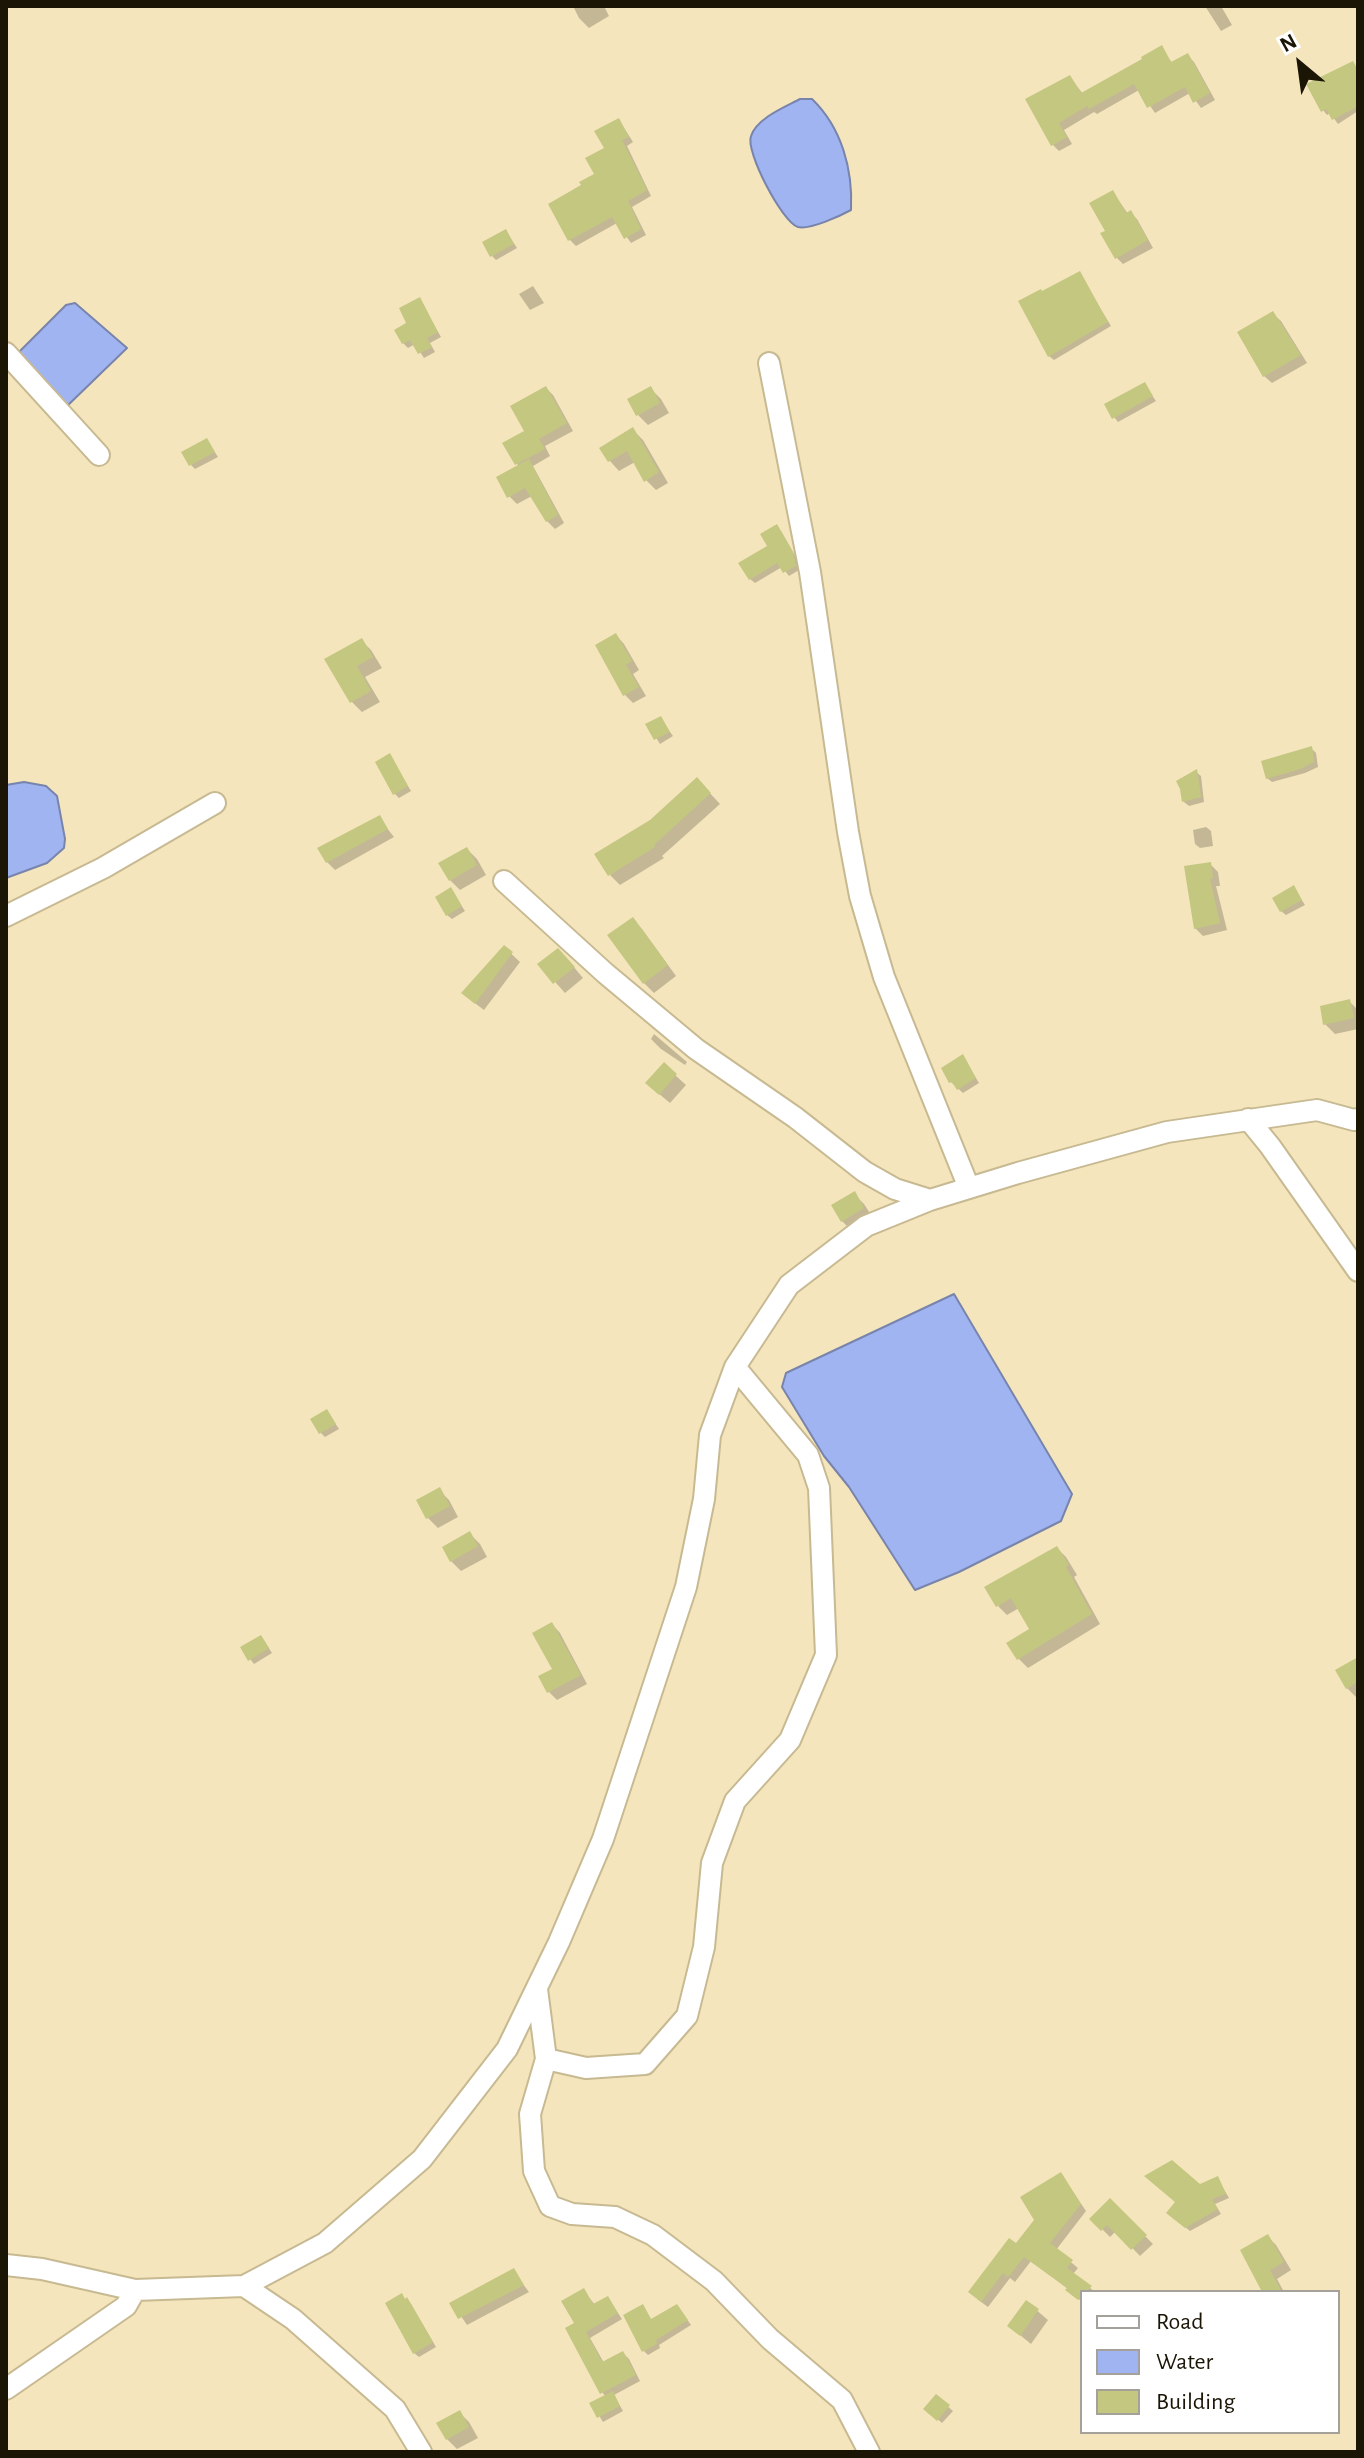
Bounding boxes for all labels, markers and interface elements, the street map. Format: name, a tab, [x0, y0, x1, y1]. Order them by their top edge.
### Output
north arrow	[1260, 24, 1340, 104]
text: N	[1276, 30, 1300, 56]
legend	[1080, 2290, 1340, 2434]
text: Road	[1156, 2310, 1204, 2334]
text: Water	[1156, 2350, 1213, 2374]
text: Building	[1156, 2390, 1235, 2414]

